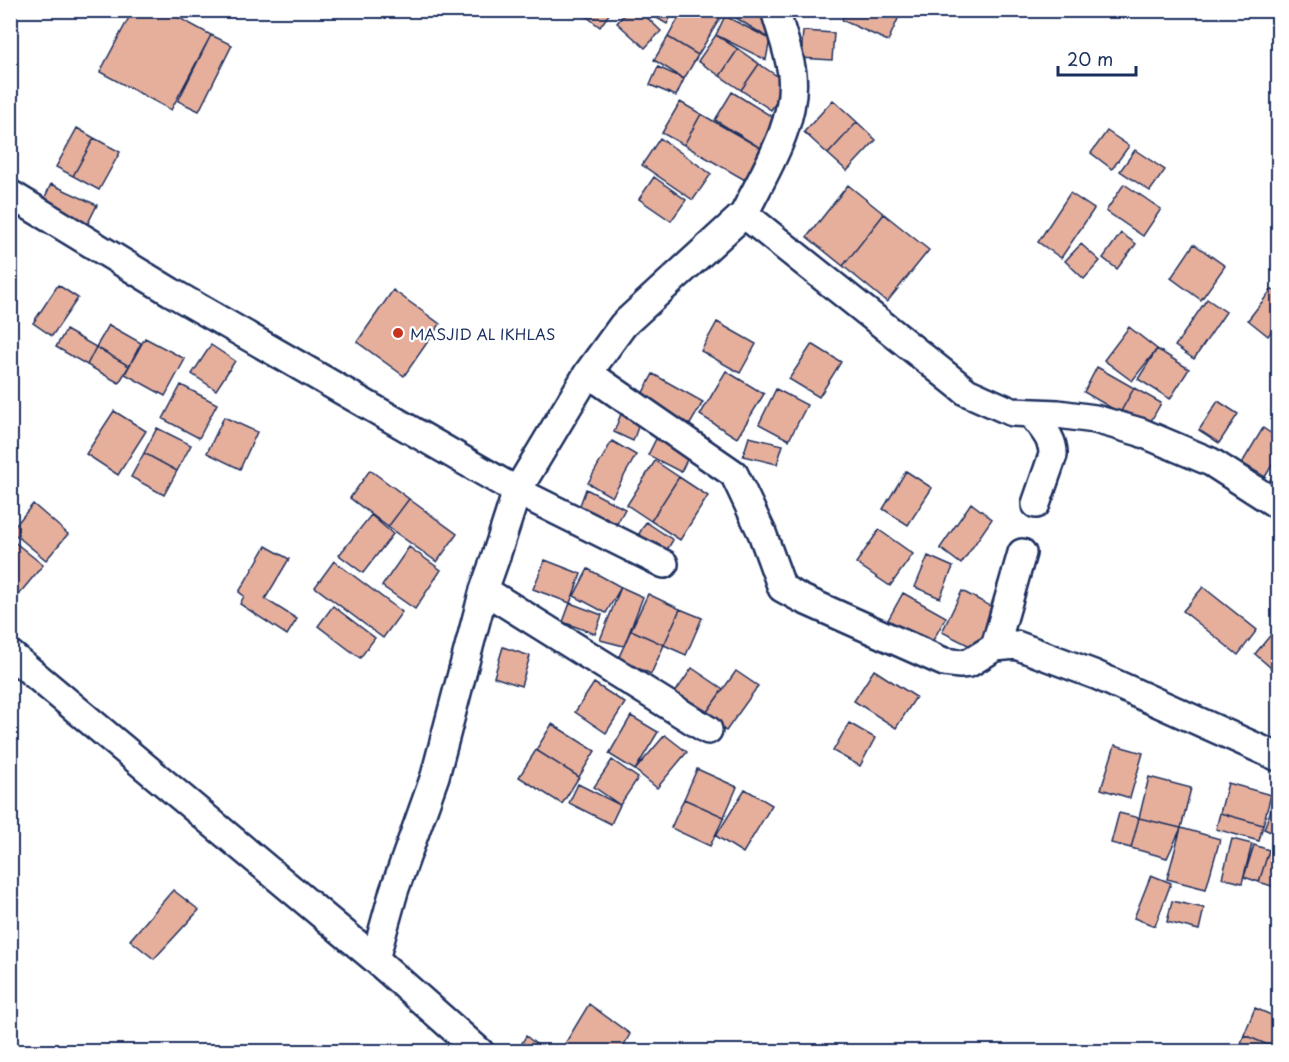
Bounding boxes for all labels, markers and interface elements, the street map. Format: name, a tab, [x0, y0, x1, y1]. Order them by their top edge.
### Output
scale bar	[1058, 39, 1136, 77]
text: 20 m	[1067, 45, 1113, 72]
place label: MASJID AL IKHLAS	[410, 322, 555, 345]
marker: MASJID AL IKHLAS	[391, 326, 405, 340]

